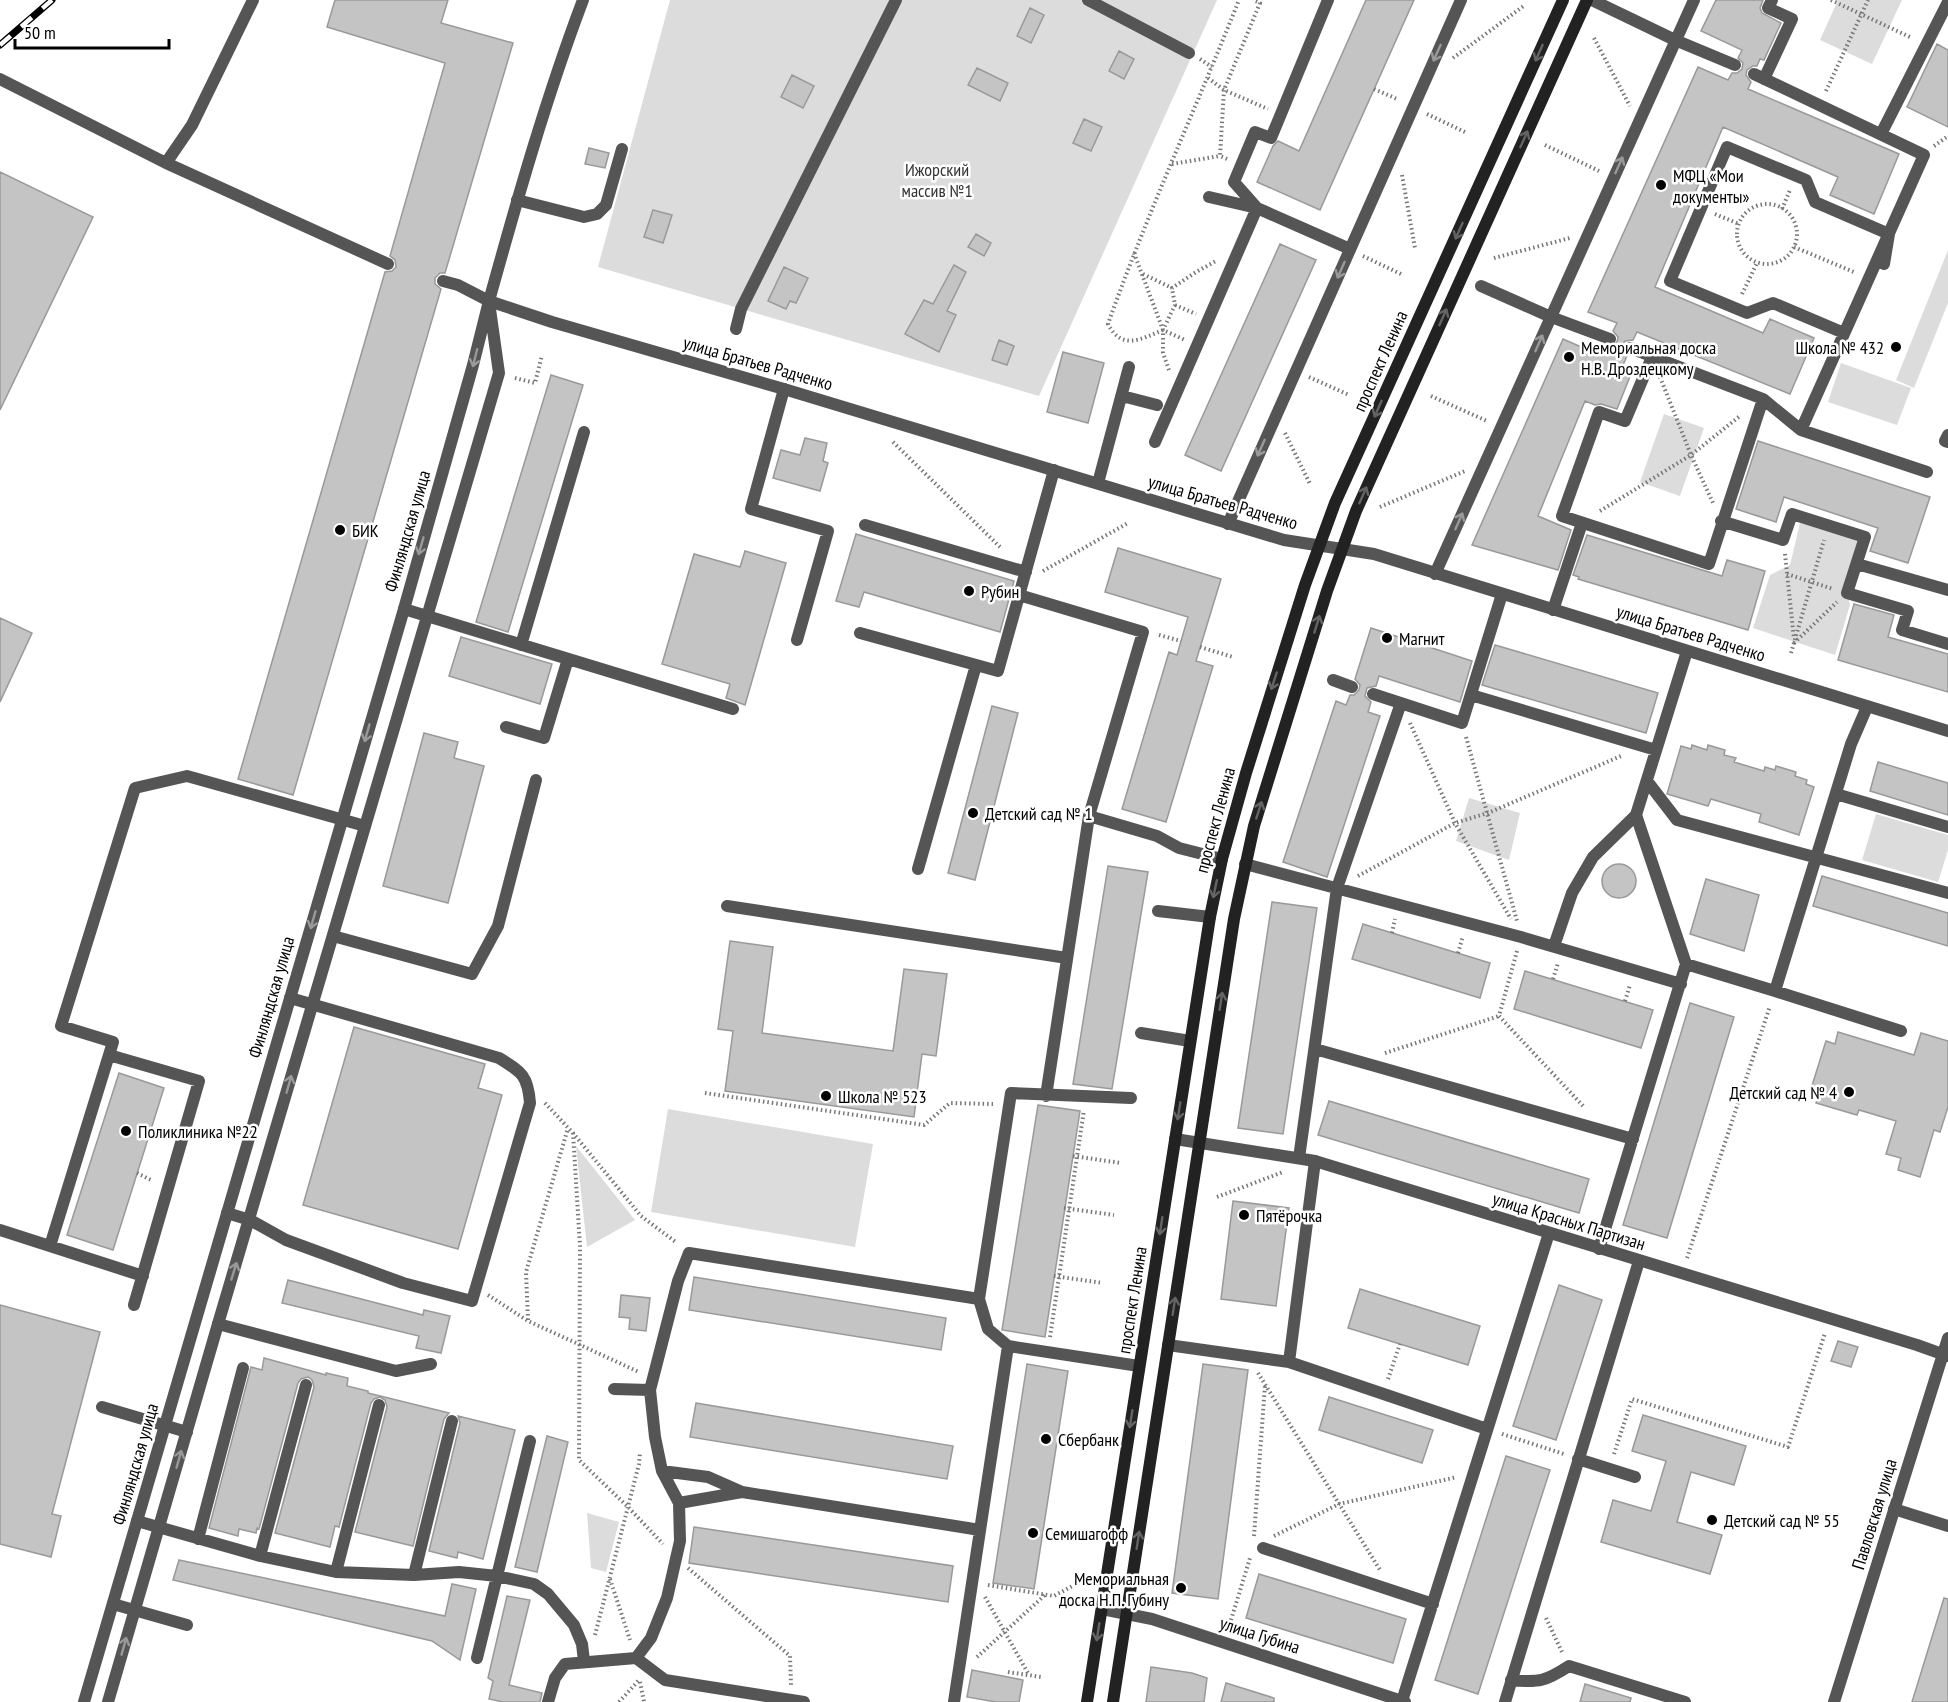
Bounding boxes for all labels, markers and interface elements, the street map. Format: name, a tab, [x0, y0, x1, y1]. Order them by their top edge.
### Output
scale bar	[15, 12, 170, 50]
text: 50 m	[24, 21, 56, 44]
one-way arrow	[1431, 44, 1443, 62]
one-way arrow	[1533, 44, 1544, 62]
one-way arrow	[1518, 131, 1530, 149]
one-way arrow	[1614, 157, 1625, 175]
park label: Ижорский массив №1	[901, 158, 973, 202]
place label: МФЦ «Мои документы»	[1673, 164, 1749, 208]
marker: МФЦ «Мои документы»	[1654, 178, 1668, 192]
one-way arrow	[1452, 222, 1463, 240]
one-way arrow	[1334, 260, 1346, 278]
street label: проспект Ленина	[1347, 307, 1413, 415]
one-way arrow	[1438, 309, 1450, 327]
street label: улица Братьев Радченко	[681, 331, 836, 395]
one-way arrow	[1534, 335, 1545, 353]
place label: Мемориальная доска Н.В. Дроздецкому	[1581, 336, 1716, 380]
place label: Школа № 432	[1796, 336, 1884, 359]
marker: Школа № 432	[1889, 340, 1903, 354]
one-way arrow	[468, 348, 480, 367]
marker: Мемориальная доска Н.В. Дроздецкому	[1562, 350, 1576, 364]
one-way arrow	[1372, 399, 1384, 417]
one-way arrow	[1255, 439, 1266, 457]
street label: Финляндская улица	[379, 468, 435, 594]
street label: улица Братьев Радченко	[1146, 470, 1301, 534]
one-way arrow	[1359, 486, 1370, 504]
one-way arrow	[1453, 512, 1465, 530]
place label: БИК	[352, 519, 379, 542]
marker: БИК	[333, 523, 347, 537]
one-way arrow	[415, 536, 427, 555]
place label: Рубин	[981, 580, 1019, 603]
marker: Рубин	[962, 584, 976, 598]
street label: улица Братьев Радченко	[1614, 599, 1768, 667]
one-way arrow	[1312, 615, 1323, 634]
place label: Магнит	[1399, 627, 1445, 650]
marker: Магнит	[1380, 631, 1394, 645]
one-way arrow	[1268, 671, 1279, 690]
one-way arrow	[361, 723, 372, 742]
street label: проспект Ленина	[1190, 765, 1240, 875]
one-way arrow	[1254, 801, 1265, 820]
place label: Детский сад № 1	[985, 802, 1093, 825]
marker: Детский сад № 1	[966, 806, 980, 820]
one-way arrow	[1209, 879, 1221, 898]
one-way arrow	[307, 910, 318, 929]
street label: Финляндская улица	[243, 934, 299, 1060]
one-way arrow	[1216, 992, 1227, 1012]
one-way arrow	[284, 1075, 295, 1094]
place label: Детский сад № 4	[1729, 1081, 1837, 1104]
place label: Школа № 523	[838, 1085, 927, 1108]
marker: Детский сад № 4	[1842, 1085, 1856, 1099]
marker: Школа № 523	[819, 1089, 833, 1103]
one-way arrow	[1174, 1101, 1185, 1121]
place label: Поликлиника №22	[138, 1120, 258, 1143]
marker: Поликлиника №22	[119, 1124, 133, 1138]
street label: улица Красных Партизан	[1490, 1187, 1648, 1255]
place label: Пятёрочка	[1256, 1204, 1322, 1227]
marker: Пятёрочка	[1237, 1208, 1251, 1222]
one-way arrow	[1156, 1216, 1167, 1235]
street label: проспект Ленина	[1112, 1245, 1152, 1355]
one-way arrow	[229, 1262, 240, 1281]
one-way arrow	[1169, 1297, 1180, 1317]
street label: Финляндская улица	[107, 1401, 163, 1527]
one-way arrow	[1126, 1408, 1137, 1428]
place label: Сбербанк	[1058, 1428, 1119, 1451]
marker: Сбербанк	[1039, 1432, 1053, 1446]
one-way arrow	[174, 1450, 185, 1469]
street label: Павловская улица	[1846, 1456, 1902, 1572]
place label: Детский сад № 55	[1724, 1509, 1840, 1532]
marker: Детский сад № 55	[1705, 1513, 1719, 1527]
place label: Семишагофф	[1045, 1522, 1128, 1545]
marker: Семишагофф	[1026, 1526, 1040, 1540]
one-way arrow	[1133, 1531, 1144, 1551]
place label: Мемориальная доска Н.П. Губину	[1059, 1567, 1169, 1611]
marker: Мемориальная доска Н.П. Губину	[1174, 1581, 1188, 1595]
street label: улица Губина	[1217, 1611, 1303, 1659]
one-way arrow	[1092, 1622, 1103, 1641]
one-way arrow	[119, 1637, 130, 1656]

